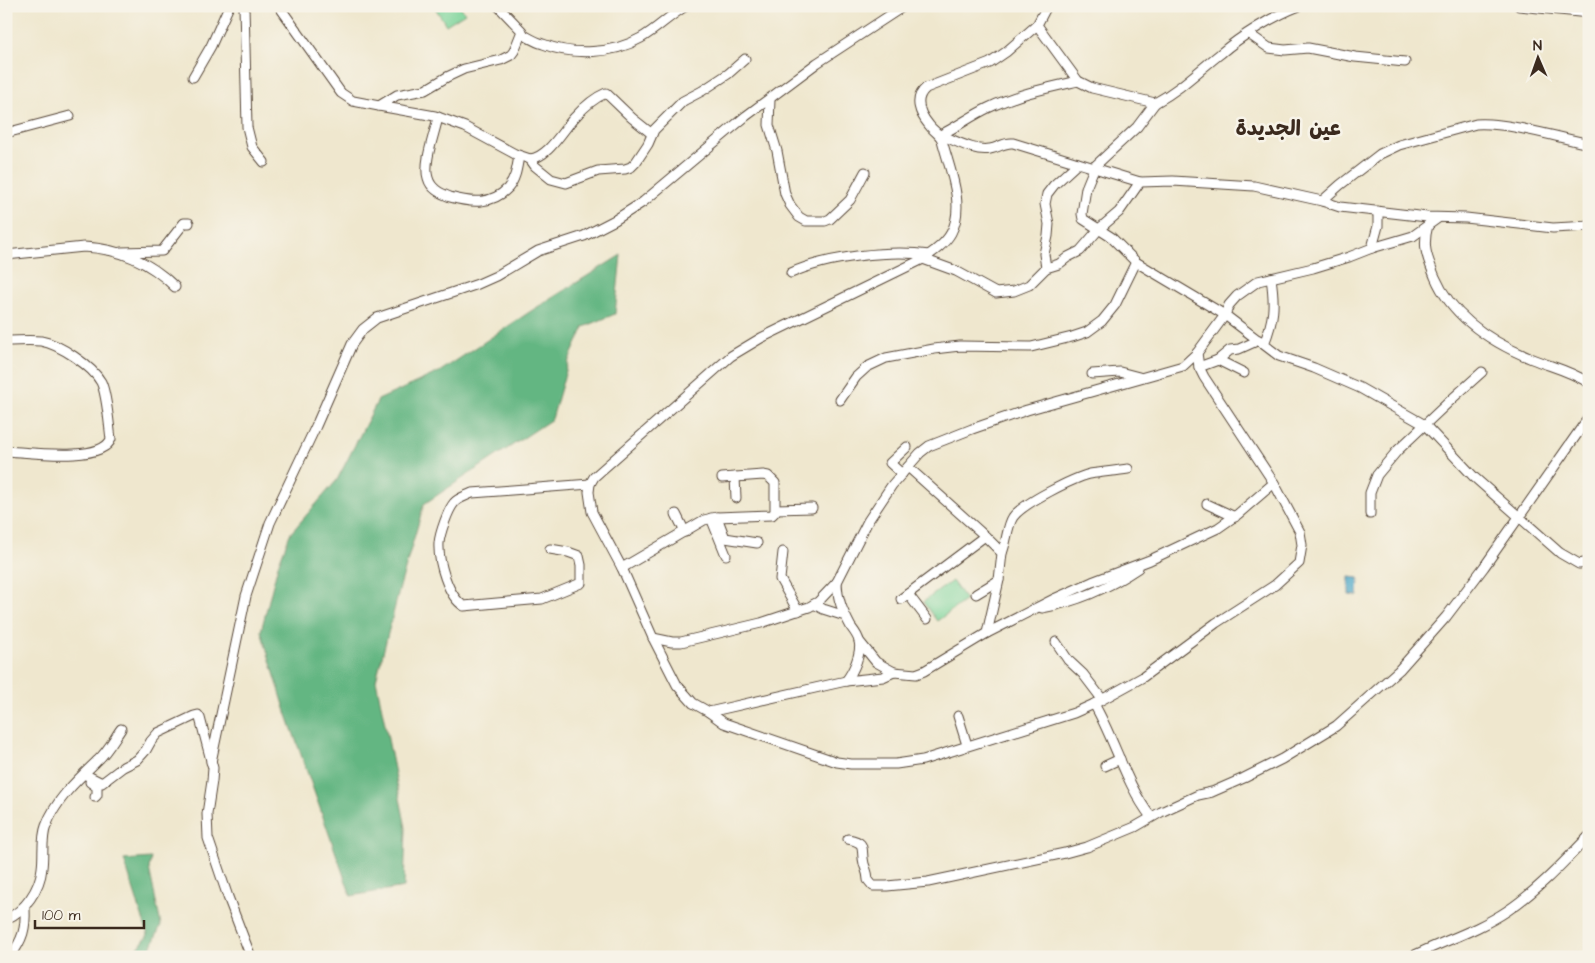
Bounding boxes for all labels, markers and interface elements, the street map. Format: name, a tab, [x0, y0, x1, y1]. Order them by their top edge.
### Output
north arrow	[1512, 32, 1562, 82]
text: N	[1533, 36, 1543, 56]
district label: عين الجديدة	[1235, 114, 1341, 143]
scale bar	[35, 898, 144, 930]
text: 100 m	[42, 905, 81, 926]

